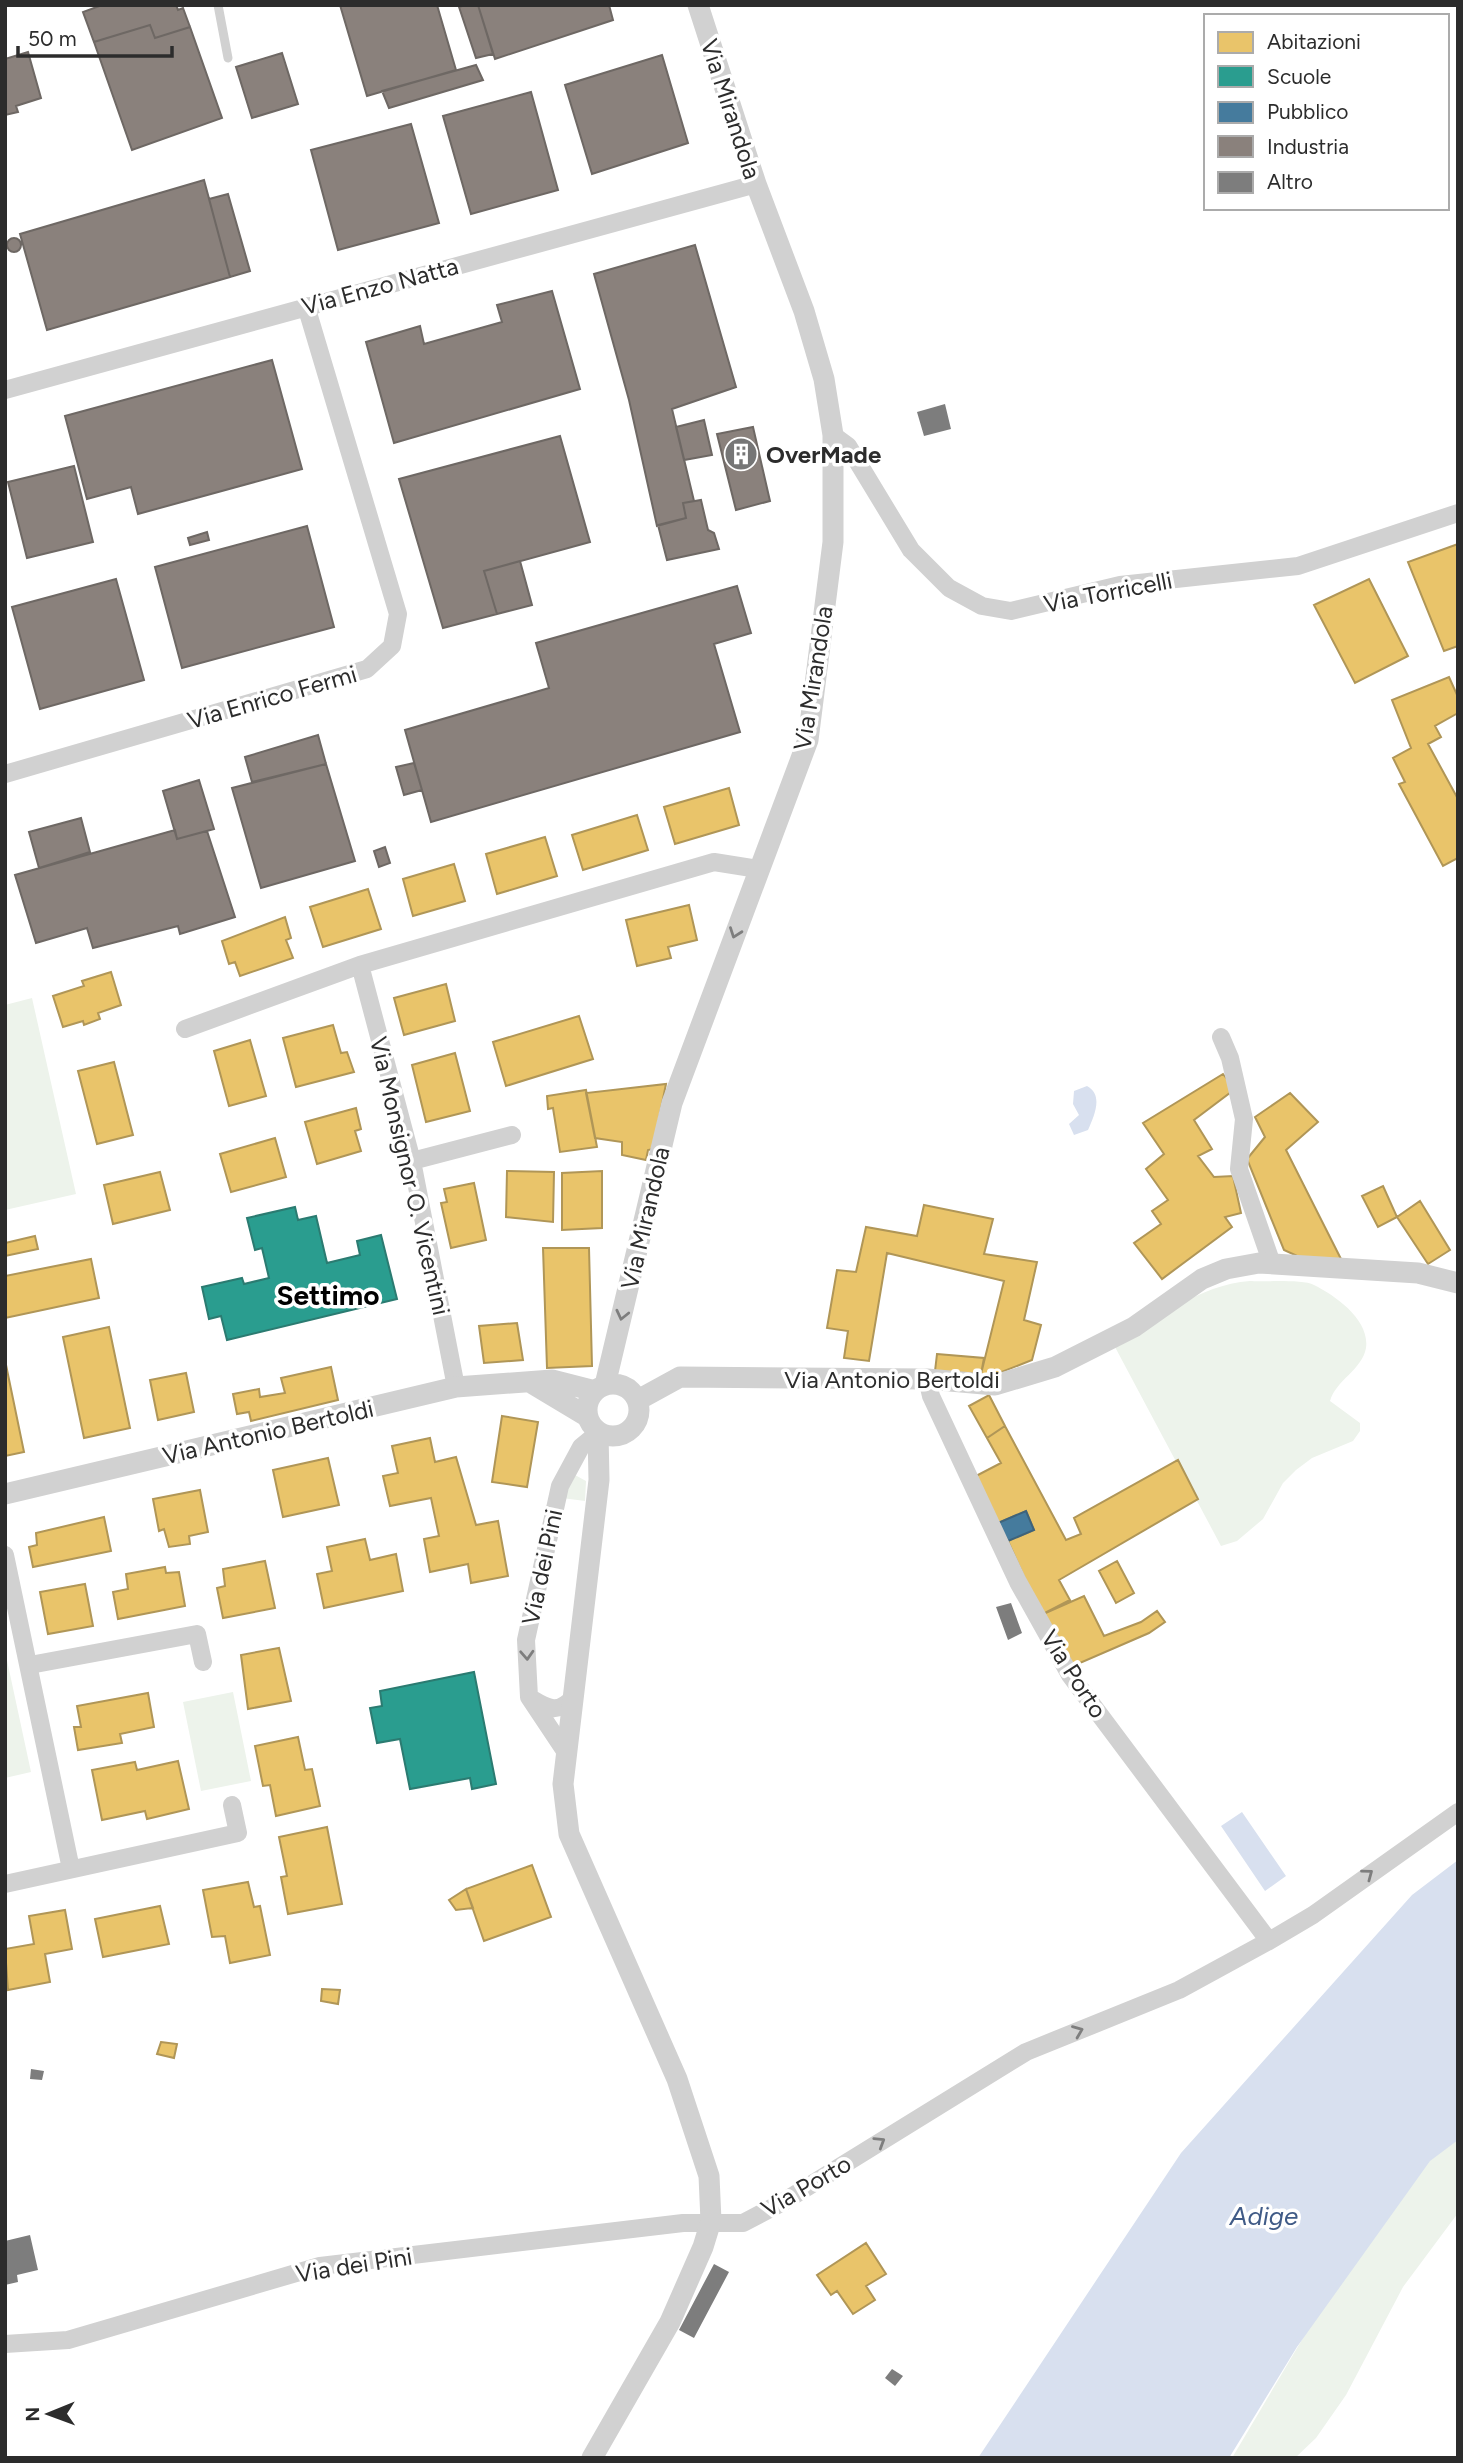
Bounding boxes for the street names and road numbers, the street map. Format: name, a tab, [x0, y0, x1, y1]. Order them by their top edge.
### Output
street label: Via Mirandola	[695, 35, 767, 183]
street label: Via Enzo Natta	[299, 251, 461, 321]
street label: Via Torricelli	[1041, 565, 1175, 619]
street label: Via Mirandola	[787, 604, 839, 752]
street label: Via Enrico Fermi	[184, 659, 360, 735]
street label: Via Monsignor O. Vicentini	[364, 1034, 456, 1318]
street label: Via Mirandola	[615, 1144, 675, 1292]
street label: Via Antonio Bertoldi	[784, 1365, 1000, 1394]
street label: Via Antonio Bertoldi	[160, 1394, 376, 1470]
street label: Via dei Pini	[516, 1507, 568, 1627]
street label: Via Porto	[1035, 1625, 1113, 1723]
street label: Via Porto	[756, 2149, 856, 2223]
street label: Via dei Pini	[294, 2241, 414, 2289]

